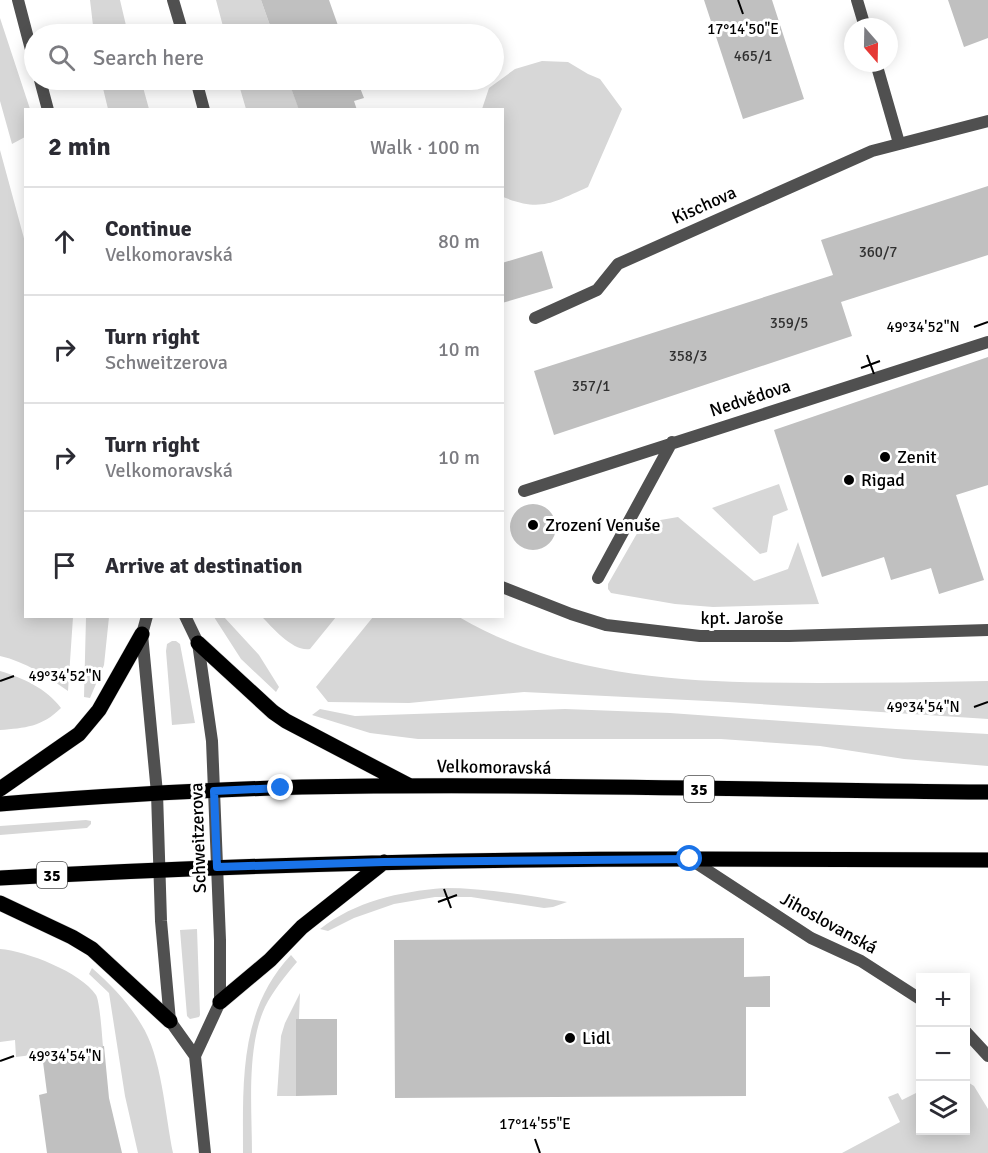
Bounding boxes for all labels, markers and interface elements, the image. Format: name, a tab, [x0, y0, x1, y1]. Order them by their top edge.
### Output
north arrow	[844, 18, 898, 72]
text: 17°14'50"E	[707, 20, 779, 38]
search box	[24, 24, 504, 90]
icon: search	[45, 41, 78, 74]
text: Search here	[93, 44, 204, 71]
house number: 465/1	[734, 47, 772, 65]
text: 2 min	[48, 131, 111, 163]
text: Walk · 100 m	[370, 135, 480, 160]
street label: Kischova	[668, 181, 740, 229]
text: Continue	[105, 215, 192, 242]
icon: ahead	[48, 225, 81, 258]
text: 80 m	[438, 229, 480, 254]
text: Velkomoravská	[105, 242, 233, 267]
house number: 360/7	[859, 243, 897, 261]
house number: 359/5	[770, 314, 808, 332]
text: 49°34'52"N	[886, 318, 960, 336]
text: Turn right	[105, 323, 200, 350]
icon: right	[48, 333, 81, 366]
text: 10 m	[438, 337, 480, 362]
house number: 358/3	[669, 347, 707, 365]
text: Schweitzerova	[105, 350, 228, 375]
street label: Nedvědova	[707, 375, 793, 421]
house number: 357/1	[572, 377, 610, 395]
text: Turn right	[105, 431, 200, 458]
icon: right	[48, 441, 81, 474]
text: 10 m	[438, 445, 480, 470]
place label: Zenit	[897, 446, 937, 468]
marker: Zenit	[878, 450, 892, 464]
text: Velkomoravská	[105, 458, 233, 483]
place label: Rigad	[861, 469, 905, 491]
marker: Rigad	[842, 473, 856, 487]
place label: Zrození Venuše	[545, 514, 661, 536]
marker: Zrození Venuše	[526, 518, 540, 532]
icon: arrive	[48, 549, 81, 582]
text: Arrive at destination	[105, 552, 302, 579]
street label: kpt. Jaroše	[701, 607, 783, 629]
text: 49°34'52"N	[28, 667, 102, 685]
text: 49°34'54"N	[886, 698, 960, 716]
street label: Velkomoravská	[436, 755, 552, 779]
route end	[267, 774, 293, 800]
road number: 35	[684, 776, 714, 802]
street label: Schweitzerova	[185, 782, 211, 894]
route start	[676, 845, 702, 871]
road number: 35	[37, 862, 67, 888]
street label: Jihoslovanská	[777, 887, 881, 959]
map controls	[916, 973, 970, 1135]
button: +	[916, 973, 970, 1027]
place label: Lidl	[582, 1027, 611, 1049]
button: −	[916, 1027, 970, 1081]
marker: Lidl	[563, 1031, 577, 1045]
text: 49°34'54"N	[28, 1047, 102, 1065]
button: layers	[916, 1081, 970, 1135]
text: 17°14'55"E	[499, 1115, 571, 1133]

